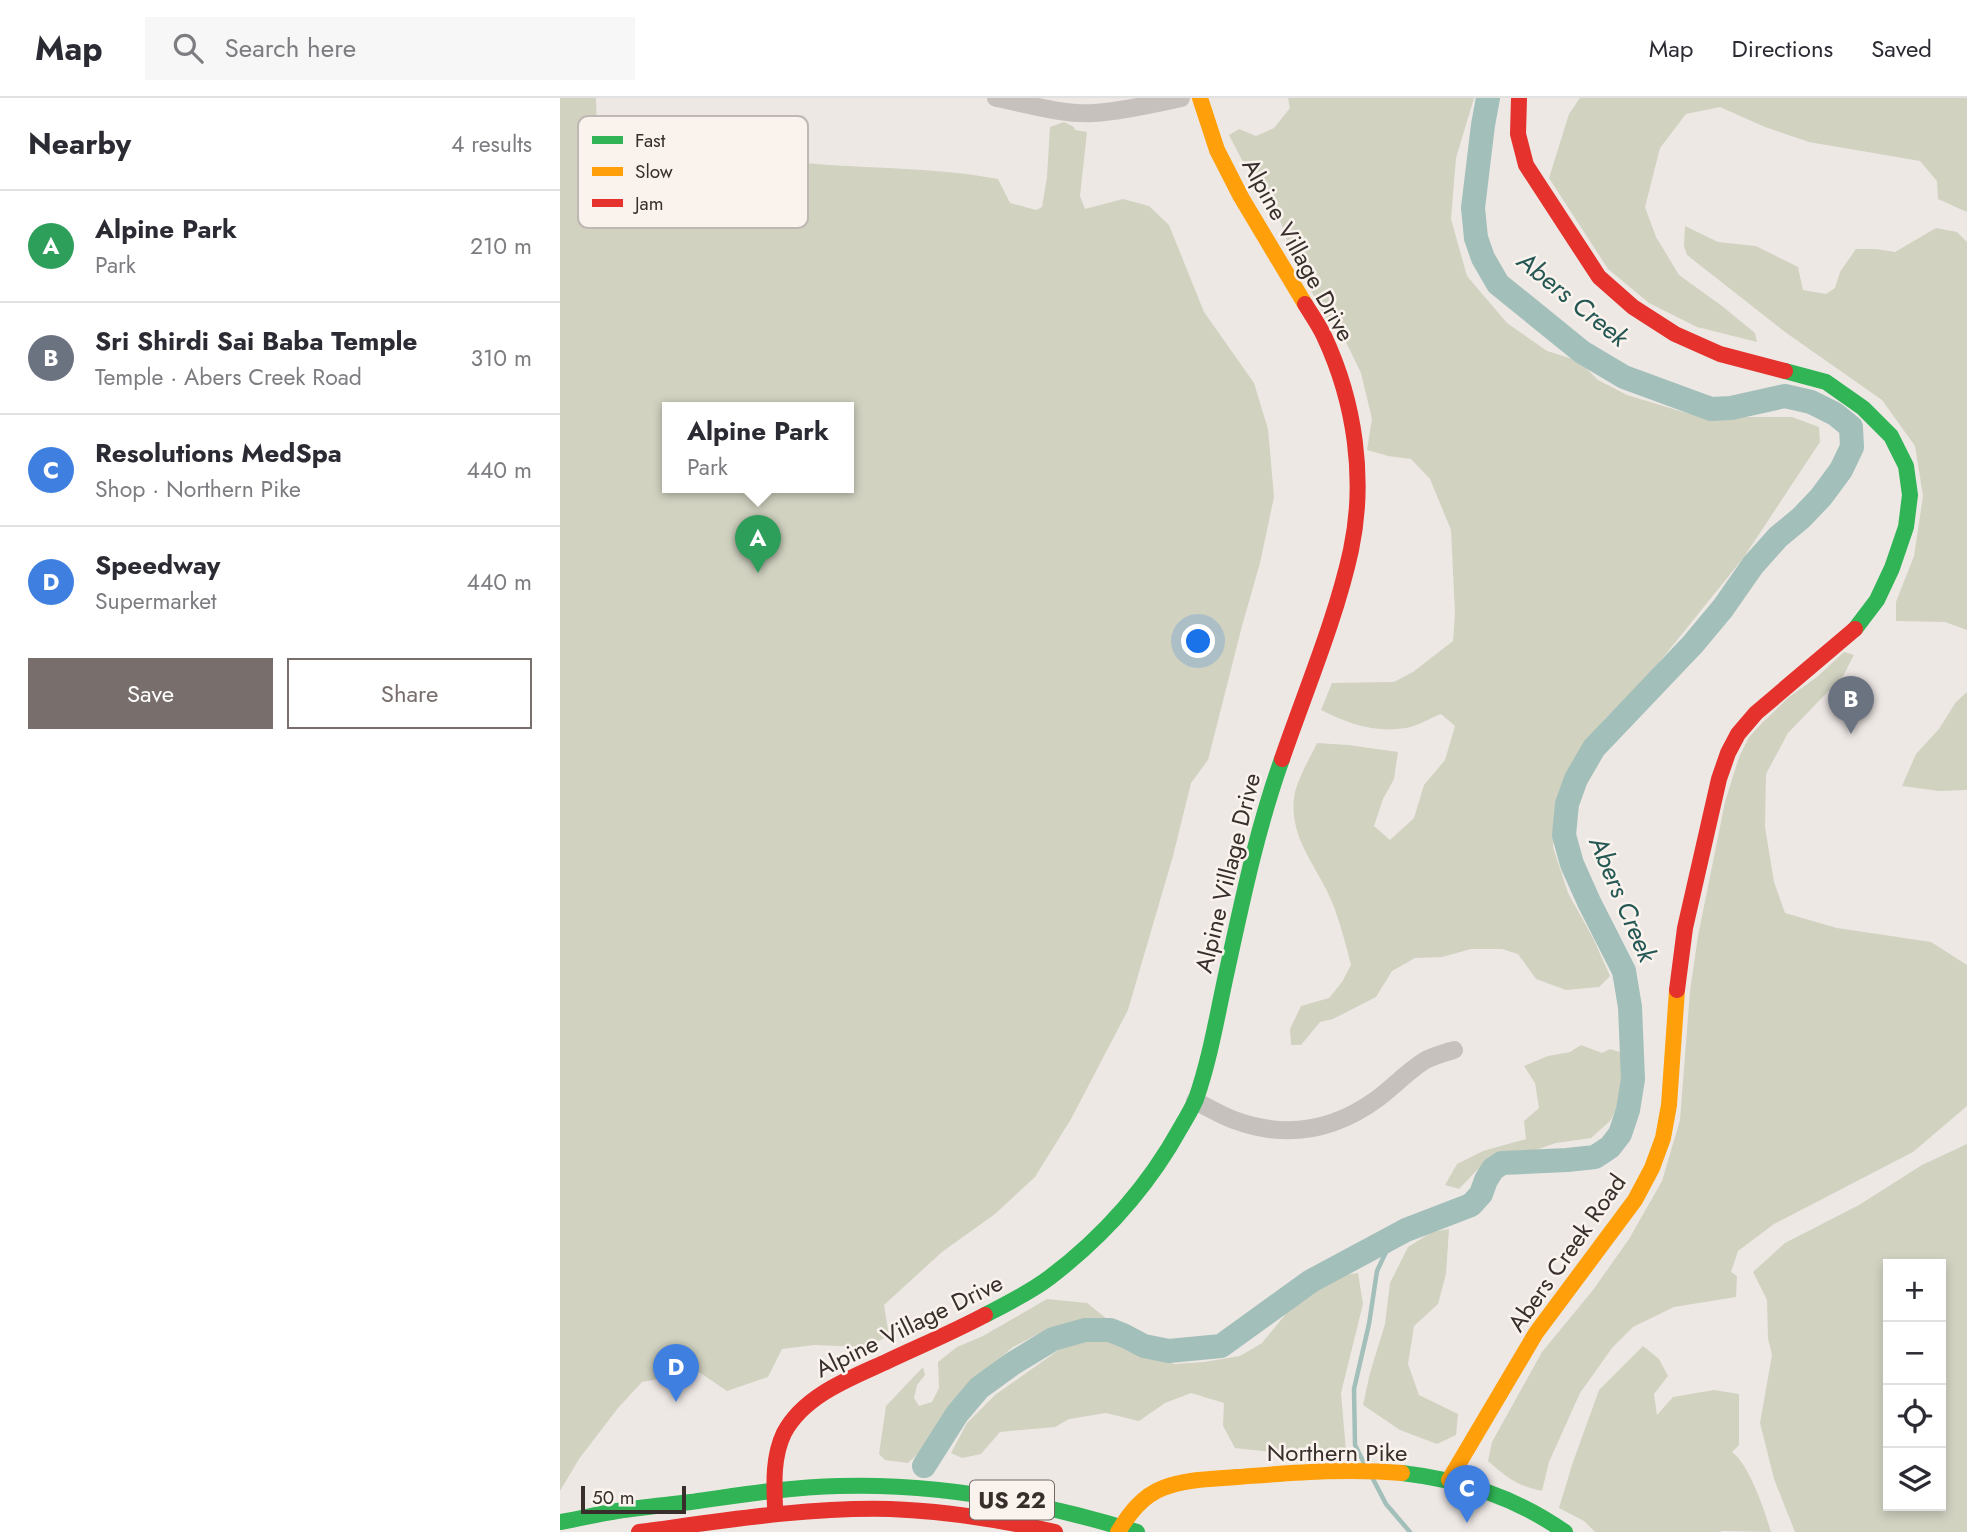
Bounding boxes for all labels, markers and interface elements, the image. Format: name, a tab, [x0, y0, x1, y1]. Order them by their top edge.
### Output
search box	[145, 17, 635, 80]
text: Map	[35, 25, 103, 72]
icon: search	[169, 29, 207, 67]
text: Search here	[225, 29, 356, 67]
text: Map	[1649, 31, 1694, 66]
text: Directions	[1732, 31, 1833, 66]
text: Saved	[1871, 31, 1932, 66]
legend	[578, 116, 808, 228]
text: Nearby	[28, 122, 131, 165]
text: 4 results	[451, 127, 532, 161]
text: Fast	[635, 127, 666, 154]
street label: Alpine Village Drive	[1234, 152, 1363, 348]
text: Slow	[635, 158, 673, 185]
text: Jam	[632, 190, 664, 217]
text: Alpine Park	[95, 210, 237, 248]
text: A	[43, 229, 59, 263]
text: 210 m	[470, 229, 532, 263]
water label: Abers Creek	[1508, 242, 1638, 357]
text: Park	[95, 248, 136, 282]
text: Sri Shirdi Sai Baba Temple	[95, 322, 417, 360]
text: B	[43, 341, 59, 375]
text: 310 m	[470, 341, 532, 375]
text: Temple · Abers Creek Road	[95, 360, 362, 394]
popup	[662, 402, 854, 493]
text: Alpine Park	[687, 412, 829, 450]
text: Resolutions MedSpa	[95, 434, 342, 472]
text: Park	[687, 450, 728, 484]
text: C	[43, 453, 59, 487]
text: 440 m	[467, 453, 532, 487]
text: Shop · Northern Pike	[95, 472, 301, 506]
pin: A	[735, 515, 781, 573]
text: Speedway	[95, 546, 220, 584]
text: D	[43, 565, 59, 599]
text: 440 m	[467, 565, 532, 599]
text: Supermarket	[95, 584, 217, 618]
your location	[1181, 624, 1215, 658]
button: Save	[28, 658, 273, 729]
button: Share	[287, 658, 532, 729]
pin: B	[1828, 676, 1874, 734]
street label: Alpine Village Drive	[1186, 769, 1269, 976]
water label: Abers Creek	[1579, 829, 1667, 970]
street label: Abers Creek Road	[1499, 1167, 1634, 1339]
map controls	[1883, 1259, 1946, 1511]
button: +	[1883, 1259, 1946, 1322]
street label: Alpine Village Drive	[809, 1265, 1008, 1386]
button: −	[1883, 1322, 1946, 1385]
pin: D	[653, 1344, 699, 1402]
button: locate	[1883, 1385, 1946, 1448]
street label: Northern Pike	[1267, 1435, 1407, 1470]
button: layers	[1883, 1448, 1946, 1511]
pin: C	[1444, 1465, 1490, 1523]
road number: US 22	[970, 1480, 1054, 1520]
scale bar	[581, 1483, 686, 1515]
text: 50 m	[592, 1484, 635, 1511]

